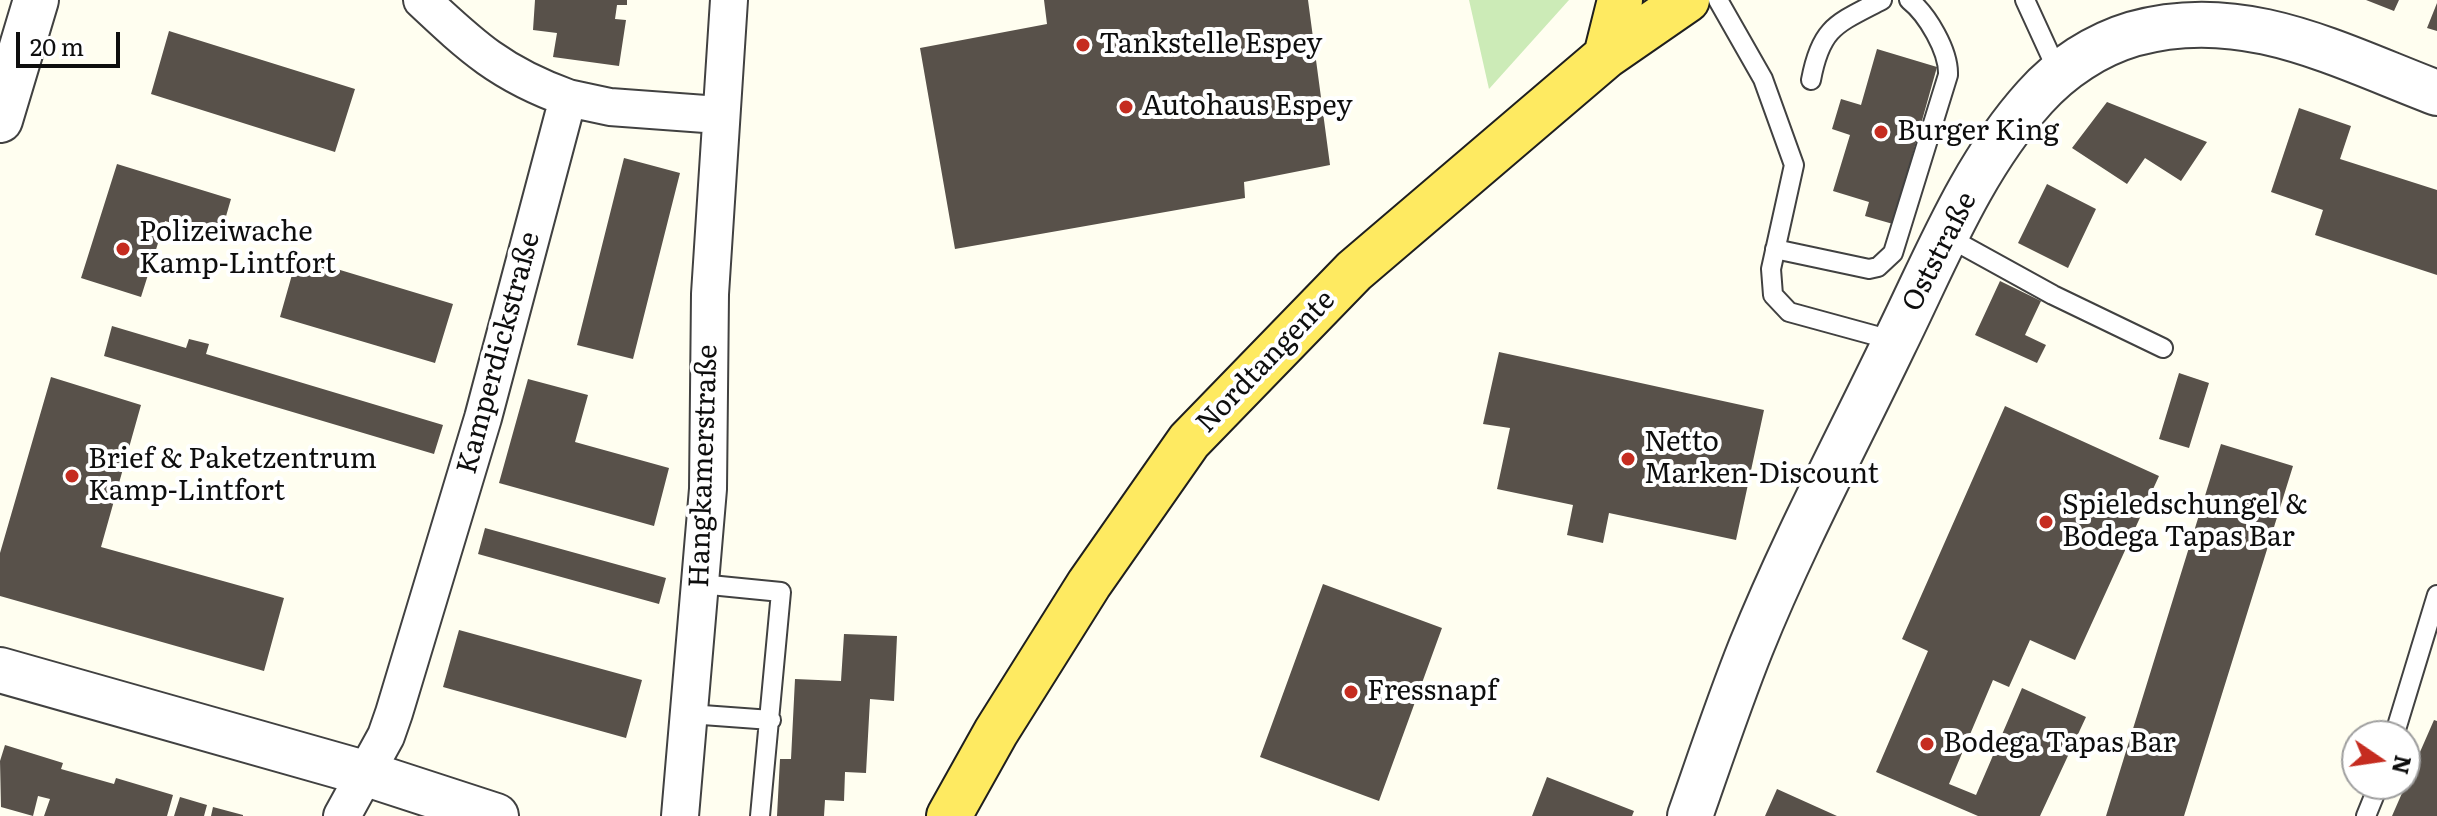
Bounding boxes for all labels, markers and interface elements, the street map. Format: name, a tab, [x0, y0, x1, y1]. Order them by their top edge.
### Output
scale bar	[20, 16, 124, 66]
text: 20 m	[30, 28, 84, 63]
place label: Tankstelle Espey	[1099, 28, 1322, 62]
marker: Tankstelle Espey	[1074, 36, 1092, 54]
place label: Autohaus Espey	[1142, 90, 1353, 124]
marker: Autohaus Espey	[1117, 98, 1135, 116]
place label: Burger King	[1897, 115, 2059, 149]
marker: Burger King	[1872, 123, 1890, 141]
street label: Oststraße	[1896, 187, 1984, 317]
place label: Polizeiwache Kamp-Lintfort	[139, 216, 336, 282]
street label: Kamperdickstraße	[451, 228, 547, 478]
marker: Polizeiwache Kamp-Lintfort	[114, 240, 132, 258]
street label: Nordtangente	[1190, 284, 1342, 440]
street label: Hangkamerstraße	[683, 344, 725, 588]
place label: Netto Marken-Discount	[1644, 426, 1879, 492]
place label: Brief & Paketzentrum Kamp-Lintfort	[88, 443, 377, 509]
marker: Netto Marken-Discount	[1619, 450, 1637, 468]
marker: Brief & Paketzentrum Kamp-Lintfort	[63, 467, 81, 485]
place label: Spieledschungel & Bodega Tapas Bar	[2062, 489, 2308, 555]
marker: Spieledschungel & Bodega Tapas Bar	[2037, 513, 2055, 531]
place label: Fressnapf	[1367, 675, 1498, 709]
marker: Fressnapf	[1342, 683, 1360, 701]
north arrow	[2341, 720, 2421, 800]
place label: Bodega Tapas Bar	[1943, 727, 2176, 761]
marker: Bodega Tapas Bar	[1918, 735, 1936, 753]
text: N	[2385, 752, 2421, 778]

